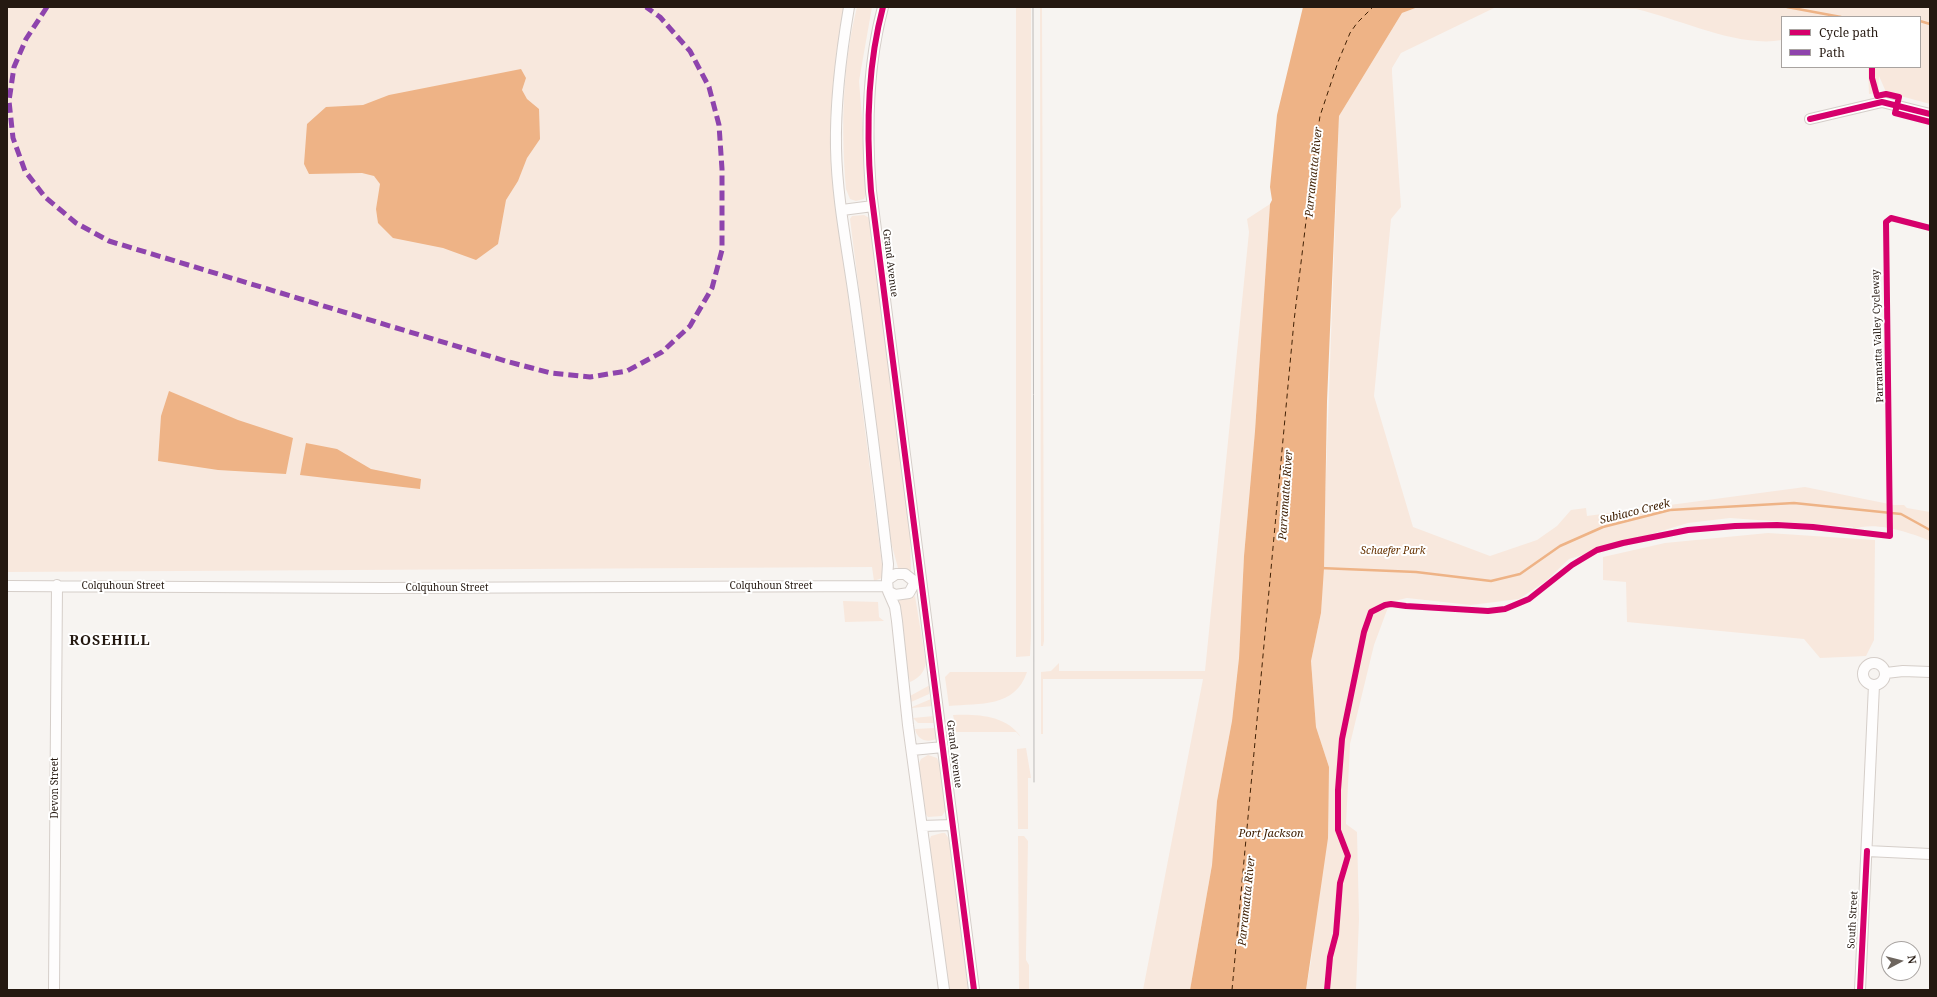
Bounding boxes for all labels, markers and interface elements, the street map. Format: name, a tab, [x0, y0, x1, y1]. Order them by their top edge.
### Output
legend	[1781, 16, 1921, 68]
text: Cycle path	[1819, 24, 1878, 41]
text: Path	[1819, 44, 1845, 61]
water label: Parramatta River	[1303, 126, 1325, 218]
street label: Grand Avenue	[880, 228, 900, 298]
street label: Parramatta Valley Cycleway	[1870, 269, 1886, 403]
water label: Parramatta River	[1276, 449, 1296, 541]
water label: Subiaco Creek	[1599, 497, 1671, 527]
park label: Schaefer Park	[1361, 545, 1425, 557]
street label: Colquhoun Street	[82, 580, 164, 592]
street label: Colquhoun Street	[730, 580, 812, 592]
street label: Colquhoun Street	[406, 582, 488, 594]
district label: ROSEHILL	[69, 633, 151, 649]
street label: Grand Avenue	[944, 719, 964, 789]
street label: Devon Street	[49, 757, 61, 819]
water label: Port Jackson	[1238, 827, 1304, 841]
water label: Parramatta River	[1236, 855, 1258, 947]
street label: South Street	[1845, 891, 1861, 949]
north arrow	[1881, 941, 1921, 981]
text: N	[1904, 954, 1920, 965]

